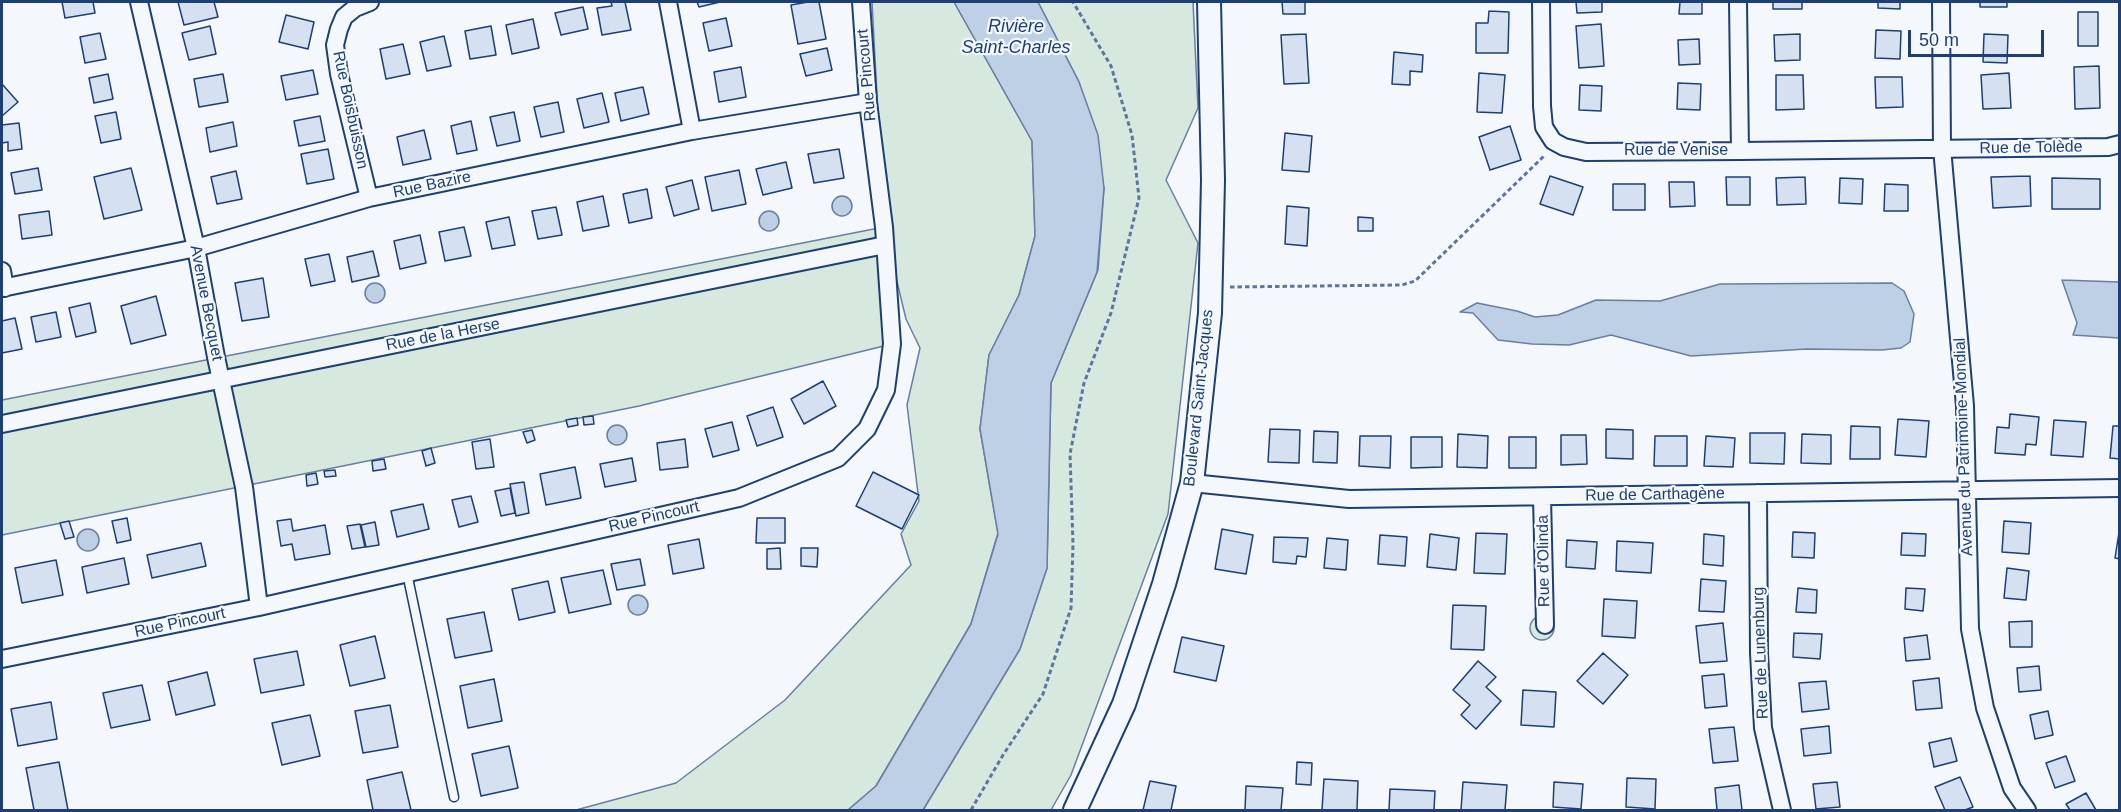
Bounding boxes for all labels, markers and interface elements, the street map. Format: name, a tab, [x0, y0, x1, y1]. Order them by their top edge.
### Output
water label: Rivière Saint-Charles	[961, 16, 1071, 58]
scale bar	[1911, 18, 2048, 56]
street label: Rue Pincourt	[853, 28, 881, 122]
text: 50 m	[1919, 30, 1959, 50]
street label: Rue Boisbuisson	[328, 49, 372, 171]
street label: Rue de Tolède	[1979, 138, 2083, 158]
street label: Rue de Venise	[1624, 141, 1728, 161]
street label: Rue Bazire	[391, 167, 473, 203]
street label: Avenue Becquet	[185, 244, 227, 362]
street label: Boulevard Saint-Jacques	[1180, 309, 1218, 487]
street label: Rue de la Herse	[384, 315, 502, 355]
street label: Avenue du Patrimoine-Mondial	[1951, 337, 1977, 557]
street label: Rue de Carthagène	[1585, 484, 1725, 506]
street label: Rue Pincourt	[607, 497, 701, 537]
street label: Rue d'Olinda	[1534, 515, 1554, 607]
street label: Rue de Lunenburg	[1749, 586, 1773, 720]
street label: Rue Pincourt	[133, 604, 227, 642]

